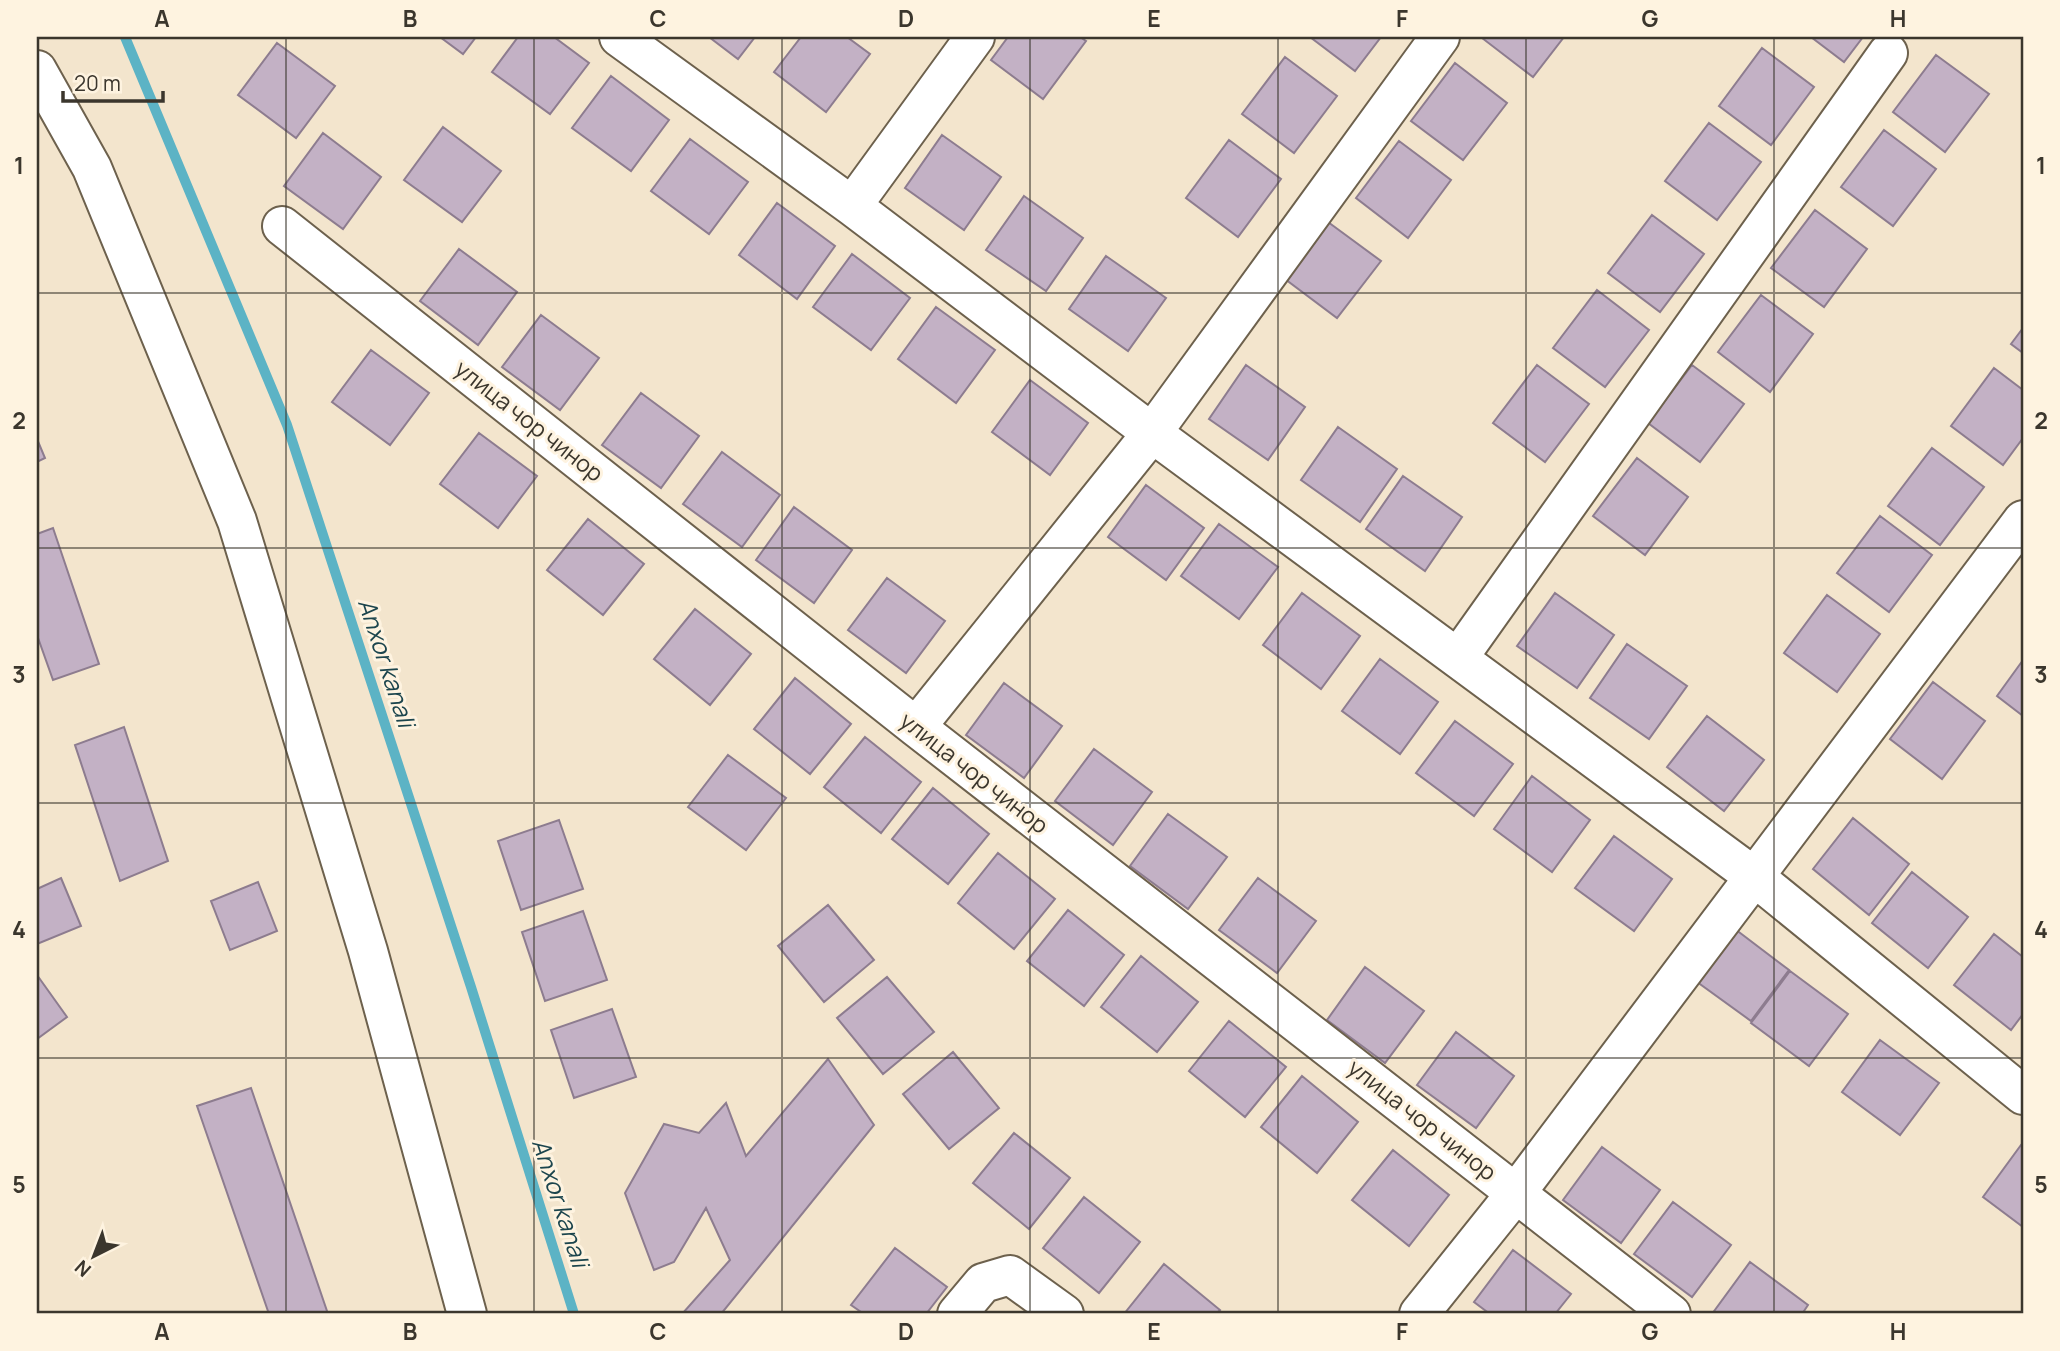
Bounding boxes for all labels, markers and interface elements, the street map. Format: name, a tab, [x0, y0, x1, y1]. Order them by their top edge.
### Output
text: A	[154, 2, 170, 34]
text: B	[403, 2, 417, 34]
text: C	[650, 2, 667, 34]
text: D	[898, 2, 914, 34]
text: E	[1147, 2, 1161, 34]
text: F	[1396, 2, 1408, 34]
text: G	[1642, 2, 1659, 34]
text: H	[1890, 2, 1906, 34]
scale bar	[63, 60, 163, 104]
text: 20 m	[74, 69, 121, 97]
text: 1	[14, 149, 24, 181]
text: 1	[2036, 149, 2046, 181]
street label: улица чор чинор	[449, 352, 611, 488]
text: 2	[12, 404, 26, 436]
text: 2	[2034, 404, 2048, 436]
water label: Anxor kanali	[351, 594, 425, 734]
text: 3	[12, 658, 26, 690]
text: 3	[2034, 658, 2048, 690]
street label: улица чор чинор	[894, 704, 1056, 840]
text: 4	[12, 913, 26, 945]
text: 4	[2034, 913, 2048, 945]
street label: улица чор чинор	[1342, 1051, 1504, 1187]
water label: Anxor kanali	[525, 1134, 599, 1274]
text: 5	[12, 1168, 26, 1200]
text: 5	[2034, 1168, 2048, 1200]
north arrow	[60, 1222, 130, 1292]
text: N	[69, 1254, 96, 1283]
text: A	[154, 1315, 170, 1347]
text: B	[403, 1315, 417, 1347]
text: C	[650, 1315, 667, 1347]
text: D	[898, 1315, 914, 1347]
text: E	[1147, 1315, 1161, 1347]
text: F	[1396, 1315, 1408, 1347]
text: G	[1642, 1315, 1659, 1347]
text: H	[1890, 1315, 1906, 1347]

